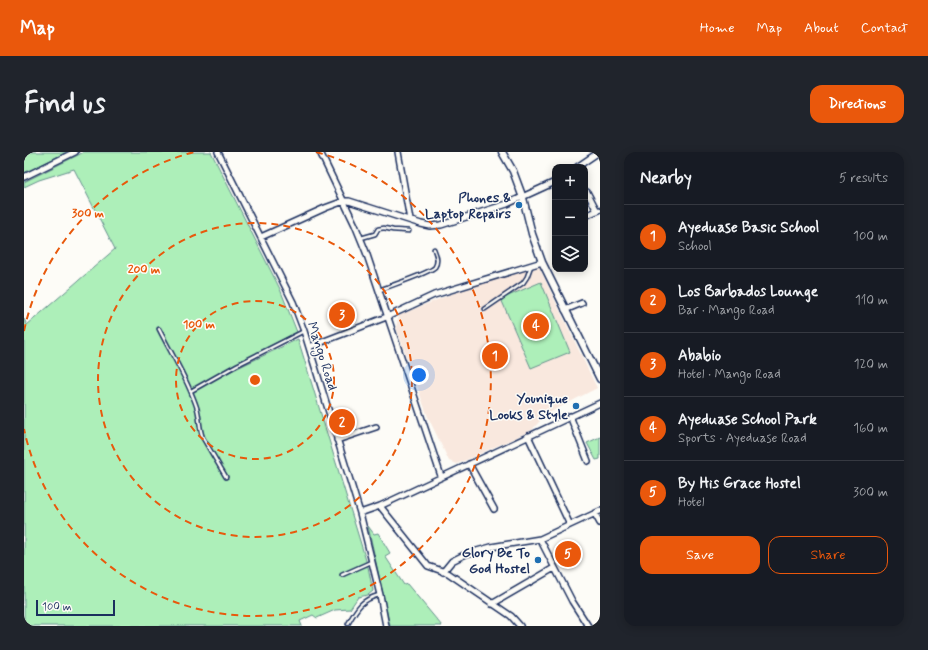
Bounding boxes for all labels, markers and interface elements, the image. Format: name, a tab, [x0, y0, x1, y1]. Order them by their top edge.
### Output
text: Map	[20, 16, 55, 41]
text: Home	[700, 19, 734, 37]
text: Map	[756, 19, 782, 37]
text: About	[804, 19, 839, 37]
text: Contact	[861, 19, 908, 37]
button: Directions	[810, 85, 904, 123]
text: Find us	[24, 86, 105, 123]
map controls	[552, 164, 588, 272]
button: +	[552, 164, 588, 200]
text: Nearby	[640, 167, 692, 189]
text: 5 results	[839, 170, 888, 187]
place label: Phones & Laptop Repairs	[425, 189, 512, 223]
marker: Phones & Laptop Repairs	[514, 200, 524, 210]
button: −	[552, 200, 588, 236]
text: 300 m	[72, 206, 105, 222]
text: Ayeduase Basic School	[678, 218, 819, 238]
text: 1	[650, 228, 656, 245]
text: 100 m	[853, 228, 888, 245]
button: layers	[552, 236, 588, 272]
text: School	[678, 238, 712, 255]
text: 200 m	[128, 262, 161, 278]
text: Los Barbados Lounge	[678, 282, 818, 302]
text: 2	[650, 292, 656, 309]
text: 110 m	[855, 292, 888, 309]
pin: 3	[329, 300, 355, 330]
text: Bar · Mango Road	[678, 302, 775, 319]
pin: 4	[523, 311, 549, 341]
text: 100 m	[183, 317, 216, 333]
street label: Mango Road	[301, 320, 342, 393]
pin: 1	[482, 341, 508, 371]
text: Ababio	[678, 346, 721, 366]
text: 3	[650, 356, 656, 373]
text: 120 m	[854, 356, 888, 373]
your location	[409, 365, 429, 385]
text: Hotel · Mango Road	[678, 366, 781, 383]
centre of rings	[248, 373, 262, 387]
place label: Younique Looks & Style	[489, 390, 568, 424]
marker: Younique Looks & Style	[571, 401, 581, 411]
pin: 2	[329, 407, 355, 437]
text: Ayeduase School Park	[678, 410, 817, 430]
text: 4	[649, 420, 657, 437]
text: 160 m	[853, 420, 888, 437]
text: Sports · Ayeduase Road	[678, 430, 807, 447]
text: By His Grace Hostel	[678, 474, 801, 494]
text: 5	[649, 484, 657, 501]
text: 300 m	[853, 484, 888, 501]
text: Hotel	[678, 494, 704, 511]
button: Save	[640, 536, 760, 574]
button: Share	[768, 536, 888, 574]
pin: 5	[555, 539, 581, 569]
place label: Glory Be To God Hostel	[462, 544, 530, 578]
marker: Glory Be To God Hostel	[533, 555, 543, 565]
scale bar	[36, 598, 115, 617]
text: 100 m	[42, 600, 72, 614]

